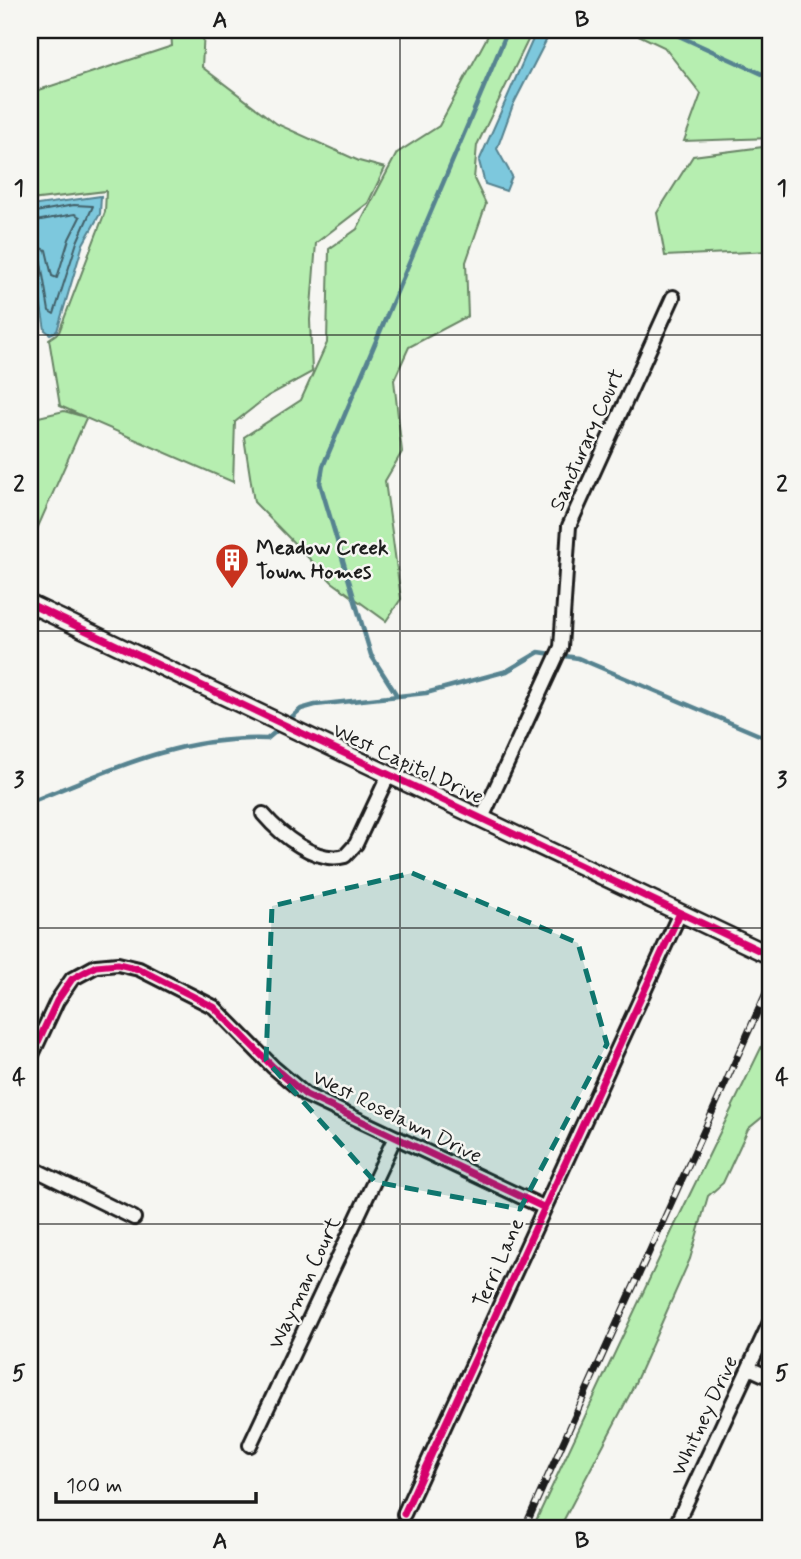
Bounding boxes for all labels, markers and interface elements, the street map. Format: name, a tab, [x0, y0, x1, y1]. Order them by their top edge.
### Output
text: A	[212, 6, 228, 36]
text: B	[575, 6, 590, 36]
text: 1	[14, 174, 24, 204]
text: 1	[777, 174, 787, 204]
street label: Sancturary Court	[543, 364, 631, 516]
text: 2	[13, 470, 25, 500]
text: 2	[776, 470, 788, 500]
place label: Meadow Creek Town Homes	[256, 534, 389, 586]
building icon: Meadow Creek Town Homes	[213, 541, 251, 590]
street label: West Capitol Drive	[328, 717, 488, 811]
text: 3	[14, 766, 25, 796]
text: 3	[777, 766, 788, 796]
text: 4	[12, 1063, 26, 1093]
text: 4	[775, 1063, 789, 1093]
street label: West Roselawn Drive	[307, 1064, 487, 1170]
street label: Wayman Court	[262, 1212, 348, 1354]
street label: Terri Lane	[467, 1214, 531, 1312]
street label: Whitney Drive	[665, 1351, 745, 1481]
text: 5	[12, 1359, 26, 1389]
text: 5	[775, 1359, 789, 1389]
scale bar	[56, 1461, 256, 1505]
text: 100 m	[66, 1472, 122, 1500]
text: A	[212, 1527, 228, 1557]
text: B	[575, 1527, 590, 1557]

